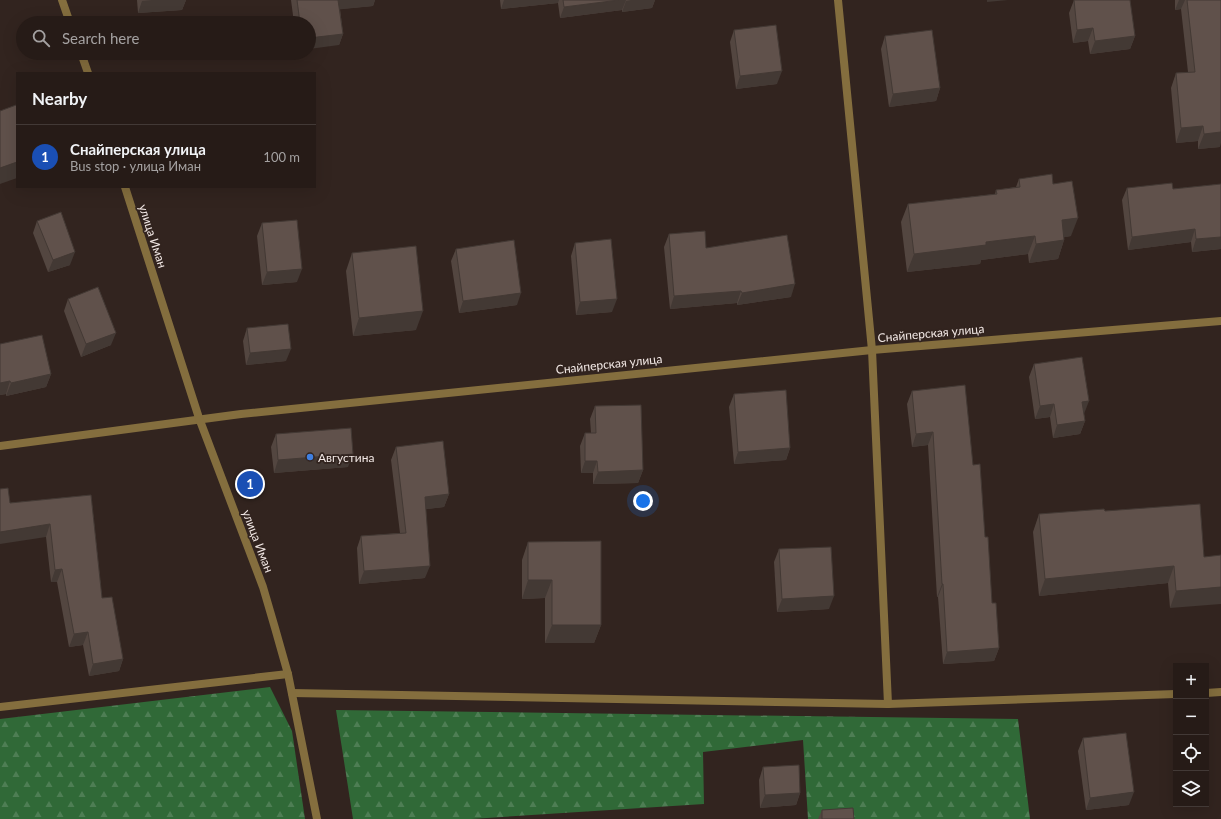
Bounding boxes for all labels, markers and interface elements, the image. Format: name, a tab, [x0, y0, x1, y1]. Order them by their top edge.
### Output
search box	[16, 16, 316, 60]
icon: search	[30, 27, 52, 49]
text: Search here	[62, 29, 139, 47]
text: Nearby	[32, 88, 87, 109]
text: Снайперская улица	[70, 140, 206, 158]
text: 1	[41, 149, 49, 165]
text: 100 m	[263, 149, 300, 165]
text: Bus stop · улица Иман	[70, 158, 201, 174]
street label: улица Иман	[136, 202, 170, 270]
street label: Снайперская улица	[877, 321, 985, 345]
street label: Снайперская улица	[555, 351, 663, 377]
place label: Августина	[318, 450, 374, 465]
marker: Августина	[305, 452, 315, 462]
pin: 1	[237, 469, 263, 499]
your location	[633, 491, 653, 511]
street label: улица Иман	[239, 507, 277, 575]
map controls	[1173, 663, 1209, 807]
button: +	[1173, 663, 1209, 699]
button: −	[1173, 699, 1209, 735]
button: locate	[1173, 735, 1209, 771]
button: layers	[1173, 771, 1209, 807]

